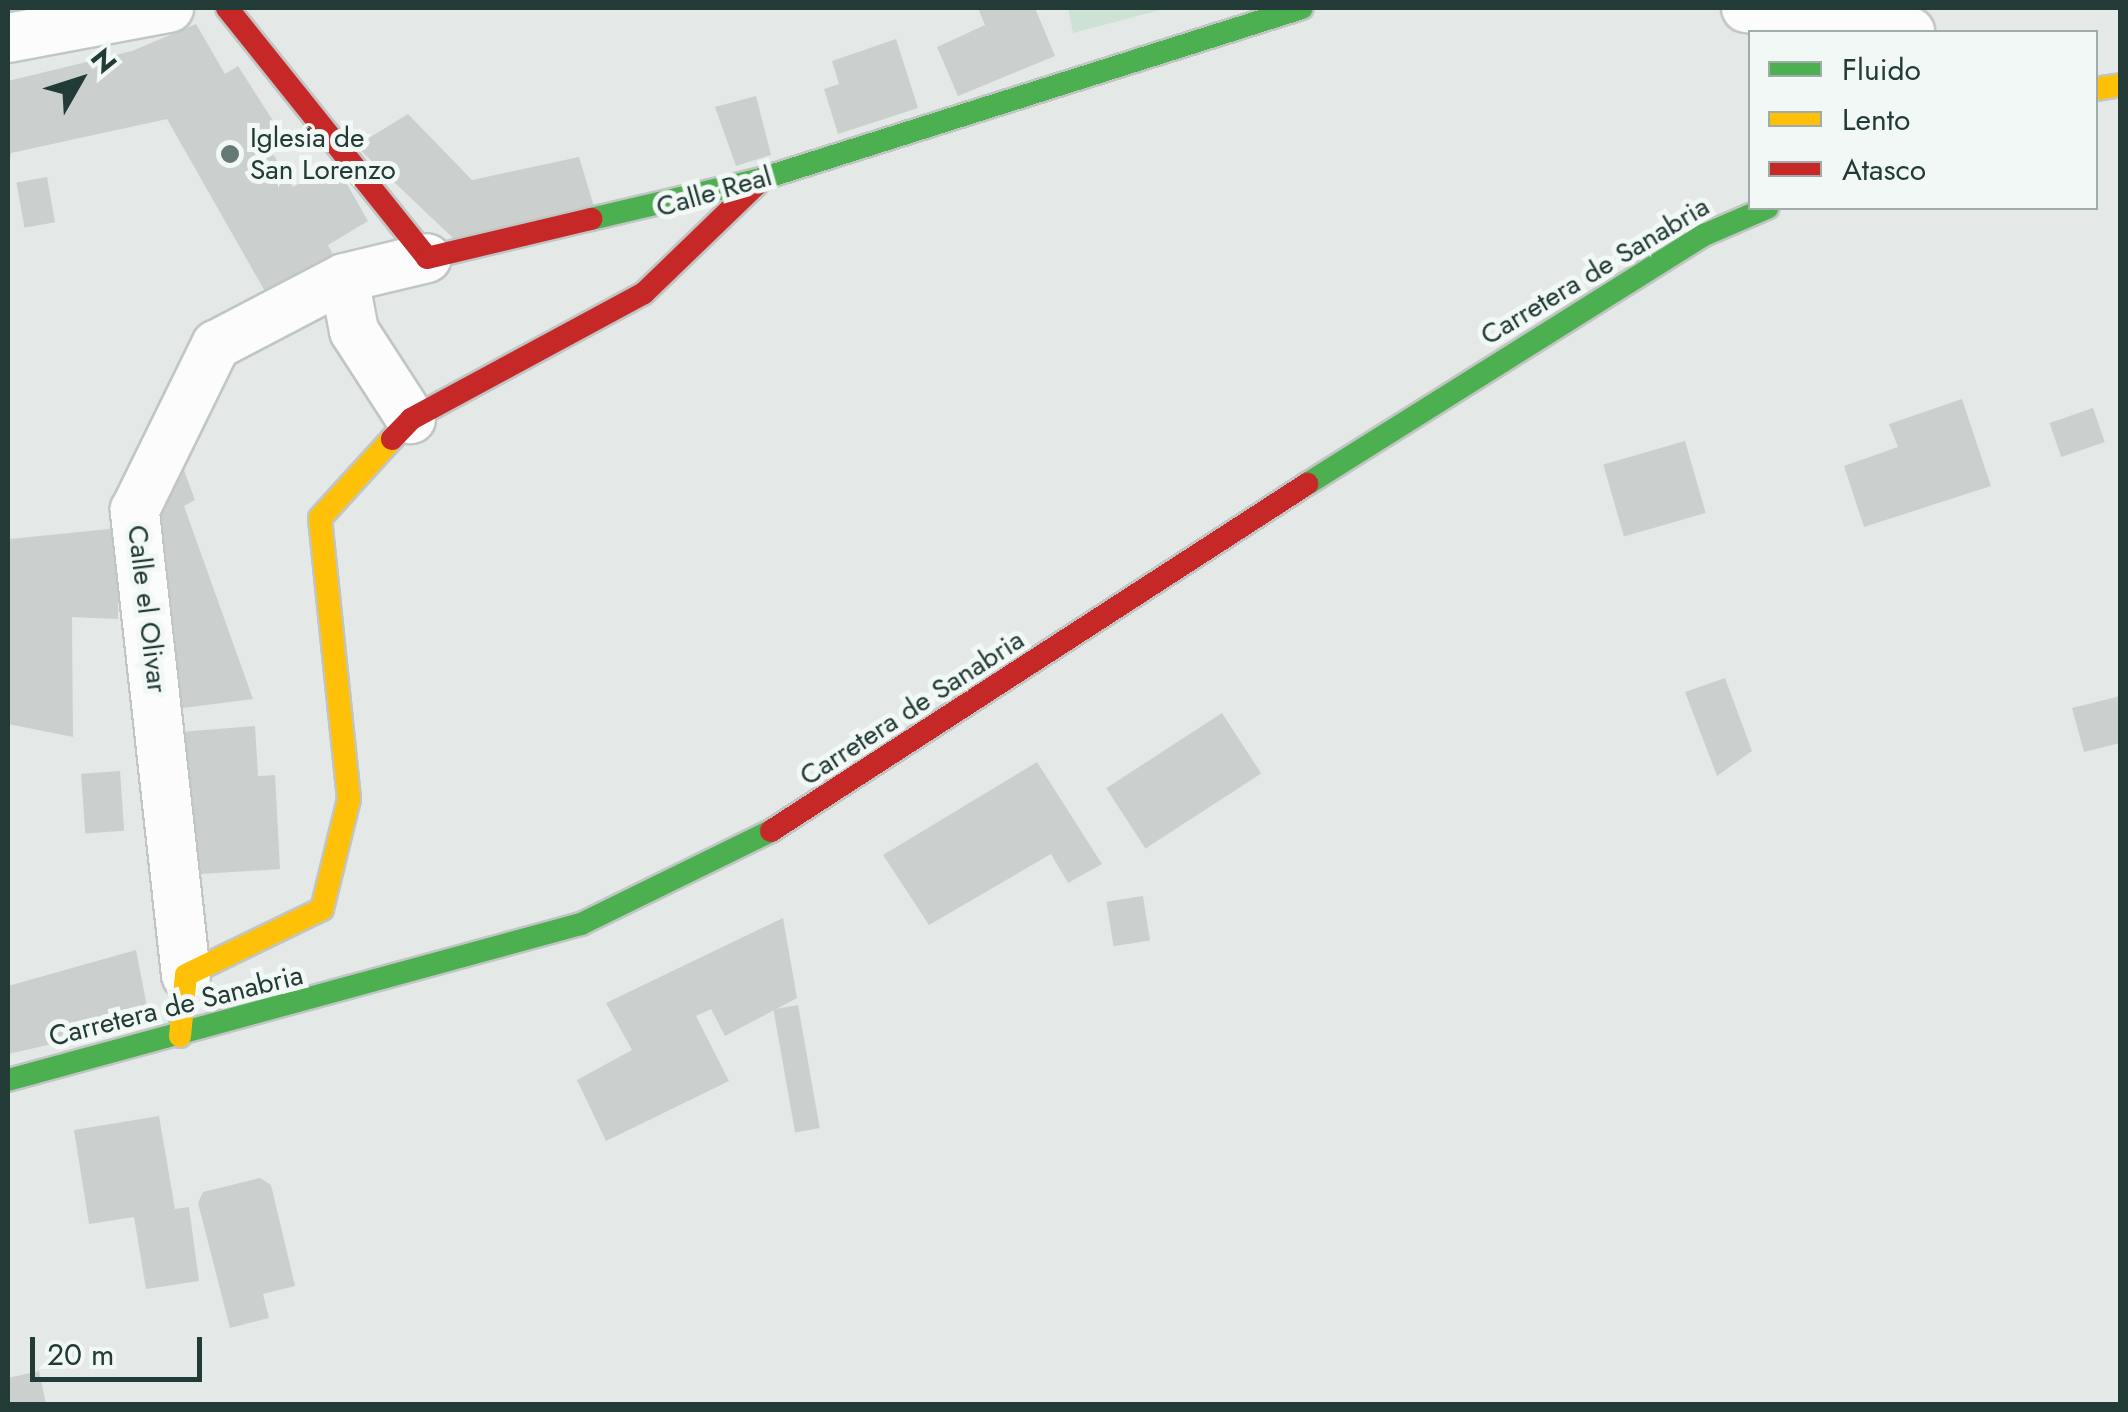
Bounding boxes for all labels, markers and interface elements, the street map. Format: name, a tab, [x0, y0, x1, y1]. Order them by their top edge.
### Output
north arrow	[30, 30, 130, 130]
legend	[1748, 30, 2098, 210]
text: N	[81, 39, 127, 82]
text: Fluido	[1842, 48, 1921, 91]
text: Lento	[1842, 98, 1910, 141]
place label: Iglesia de San Lorenzo	[250, 121, 396, 187]
marker: Iglesia de San Lorenzo	[219, 143, 241, 165]
text: Atasco	[1842, 148, 1926, 191]
street label: Calle Real	[652, 160, 776, 224]
street label: Carretera de Sanabria	[1475, 190, 1715, 352]
street label: Calle el Olivar	[120, 523, 174, 695]
street label: Carretera de Sanabria	[794, 623, 1030, 793]
street label: Carretera de Sanabria	[46, 958, 306, 1054]
scale bar	[35, 1317, 208, 1379]
text: 20 m	[47, 1333, 114, 1376]

